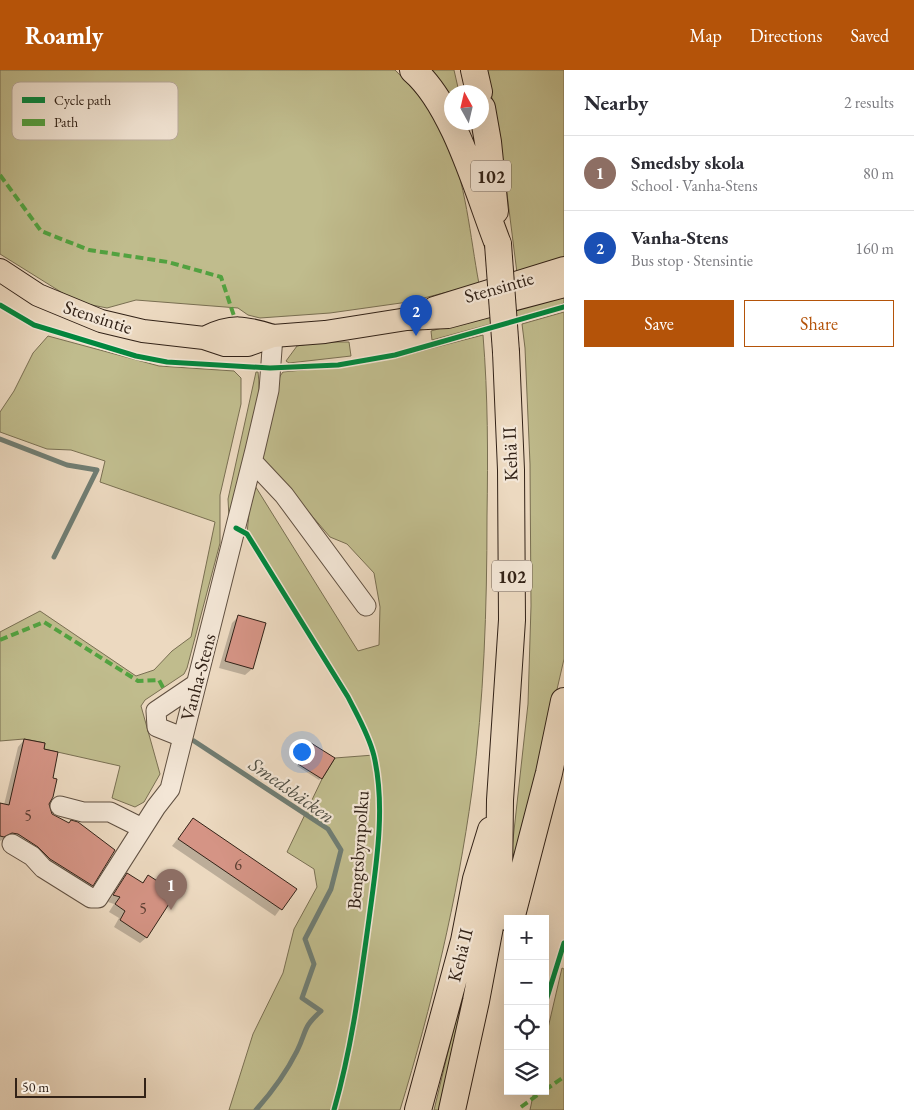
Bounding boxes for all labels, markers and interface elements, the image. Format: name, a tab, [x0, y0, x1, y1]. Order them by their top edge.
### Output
text: Roamly	[25, 20, 103, 51]
text: Map	[690, 24, 722, 47]
text: Directions	[750, 24, 822, 47]
text: Saved	[850, 24, 889, 47]
legend	[12, 82, 178, 140]
north arrow	[444, 85, 489, 130]
text: Nearby	[584, 89, 648, 116]
text: Cycle path	[54, 91, 111, 109]
text: 2 results	[844, 92, 894, 113]
text: Path	[54, 113, 78, 131]
text: Smedsby skola	[631, 150, 744, 175]
road number: 102	[471, 160, 511, 192]
text: 1	[596, 163, 604, 184]
text: 80 m	[863, 163, 894, 184]
text: School · Vanha-Stens	[631, 175, 758, 196]
text: Vanha-Stens	[631, 225, 728, 250]
text: 2	[596, 238, 604, 259]
text: 160 m	[855, 238, 894, 259]
text: Bus stop · Stensintie	[631, 250, 753, 271]
street label: Stensintie	[461, 265, 537, 309]
street label: Stensintie	[60, 294, 136, 340]
pin: 2	[400, 295, 432, 336]
button: Save	[584, 300, 734, 347]
button: Share	[744, 300, 894, 347]
street label: Kehä II	[497, 426, 523, 482]
road number: 102	[492, 561, 532, 592]
street label: Vanha-Stens	[174, 631, 222, 723]
your location	[289, 739, 315, 765]
water label: Smedsbäcken	[243, 750, 340, 829]
street label: Bengtsbynpolku	[341, 790, 375, 910]
house number: 5	[24, 805, 32, 826]
house number: 6	[234, 854, 242, 875]
pin: 1	[155, 869, 187, 910]
house number: 5	[139, 898, 147, 919]
map controls	[504, 915, 549, 1095]
button: +	[504, 915, 549, 960]
street label: Kehä II	[441, 925, 479, 984]
button: −	[504, 960, 549, 1005]
button: locate	[504, 1005, 549, 1050]
button: layers	[504, 1050, 549, 1095]
scale bar	[15, 1075, 146, 1098]
text: 50 m	[22, 1078, 49, 1096]

